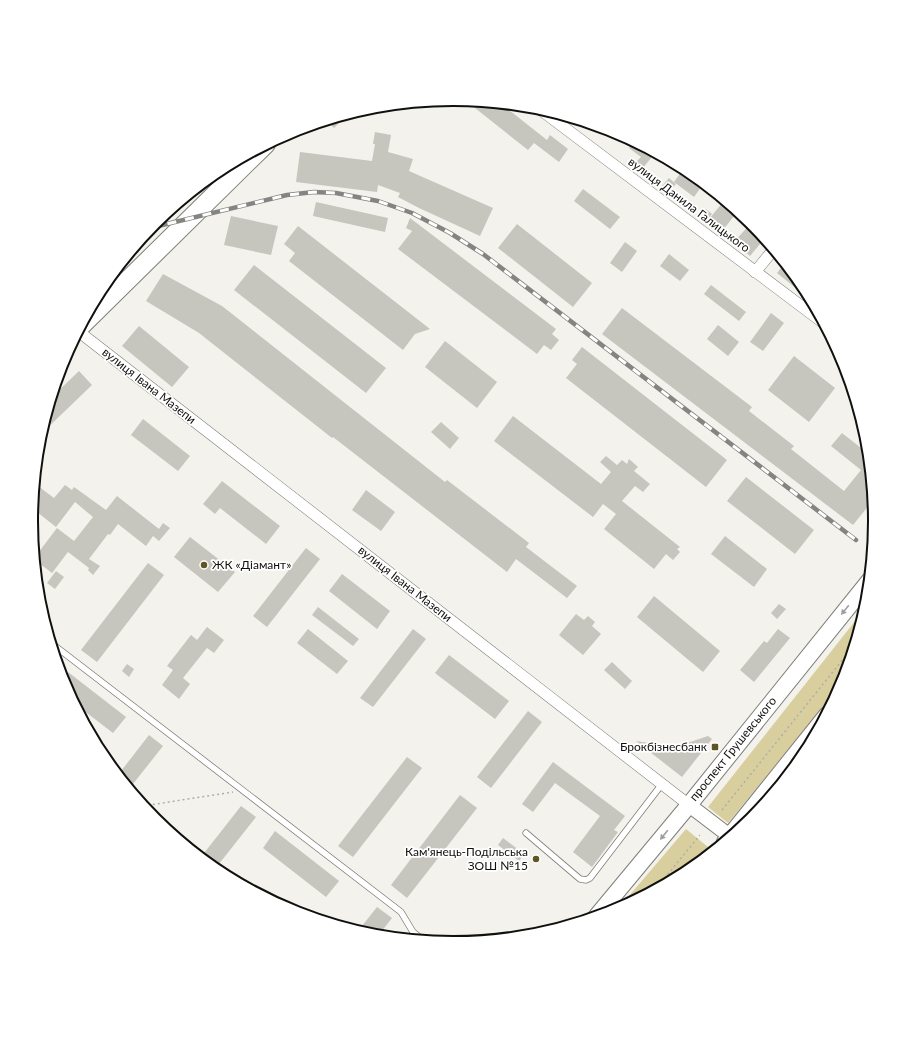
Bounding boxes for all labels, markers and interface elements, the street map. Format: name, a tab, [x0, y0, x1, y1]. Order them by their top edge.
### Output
street label: вулиця Данила Галицького	[625, 154, 753, 255]
street label: вулиця Івана Мазепи	[99, 344, 199, 427]
street label: вулиця Івана Мазепи	[355, 542, 455, 625]
place label: ЖК «Діамант»	[212, 557, 291, 572]
marker: ЖК «Діамант»	[199, 560, 209, 570]
one-way arrow	[841, 604, 850, 615]
street label: проспект Грушевського	[686, 693, 780, 804]
place label: Брокбізнесбанк	[620, 739, 708, 754]
marker: Брокбізнесбанк	[710, 742, 720, 752]
one-way arrow	[659, 829, 668, 840]
place label: Кам'янець-Подільська ЗОШ №15	[405, 844, 528, 873]
marker: Кам'янець-Подільська ЗОШ №15	[531, 854, 541, 864]

